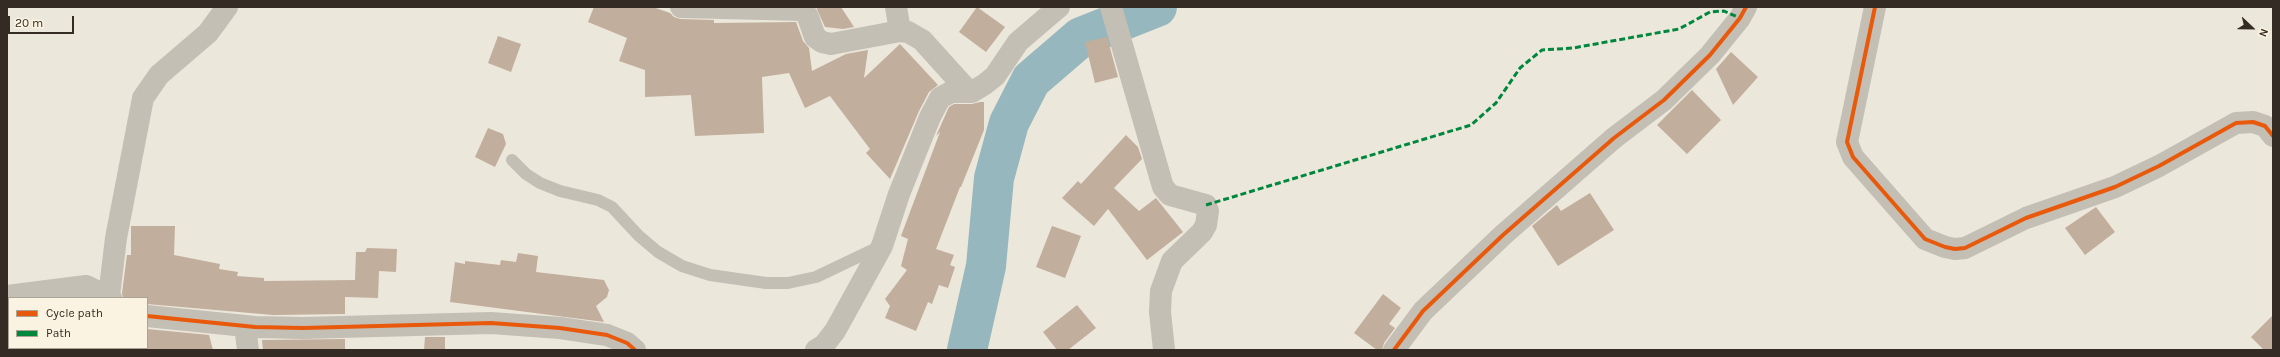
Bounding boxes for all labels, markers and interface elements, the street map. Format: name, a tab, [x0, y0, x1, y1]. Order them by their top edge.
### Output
scale bar	[10, 8, 76, 34]
north arrow	[2232, 8, 2272, 48]
text: 20 m	[15, 16, 43, 30]
text: N	[2256, 27, 2271, 39]
legend	[8, 297, 148, 349]
text: Cycle path	[46, 306, 103, 320]
text: Path	[46, 326, 71, 340]

